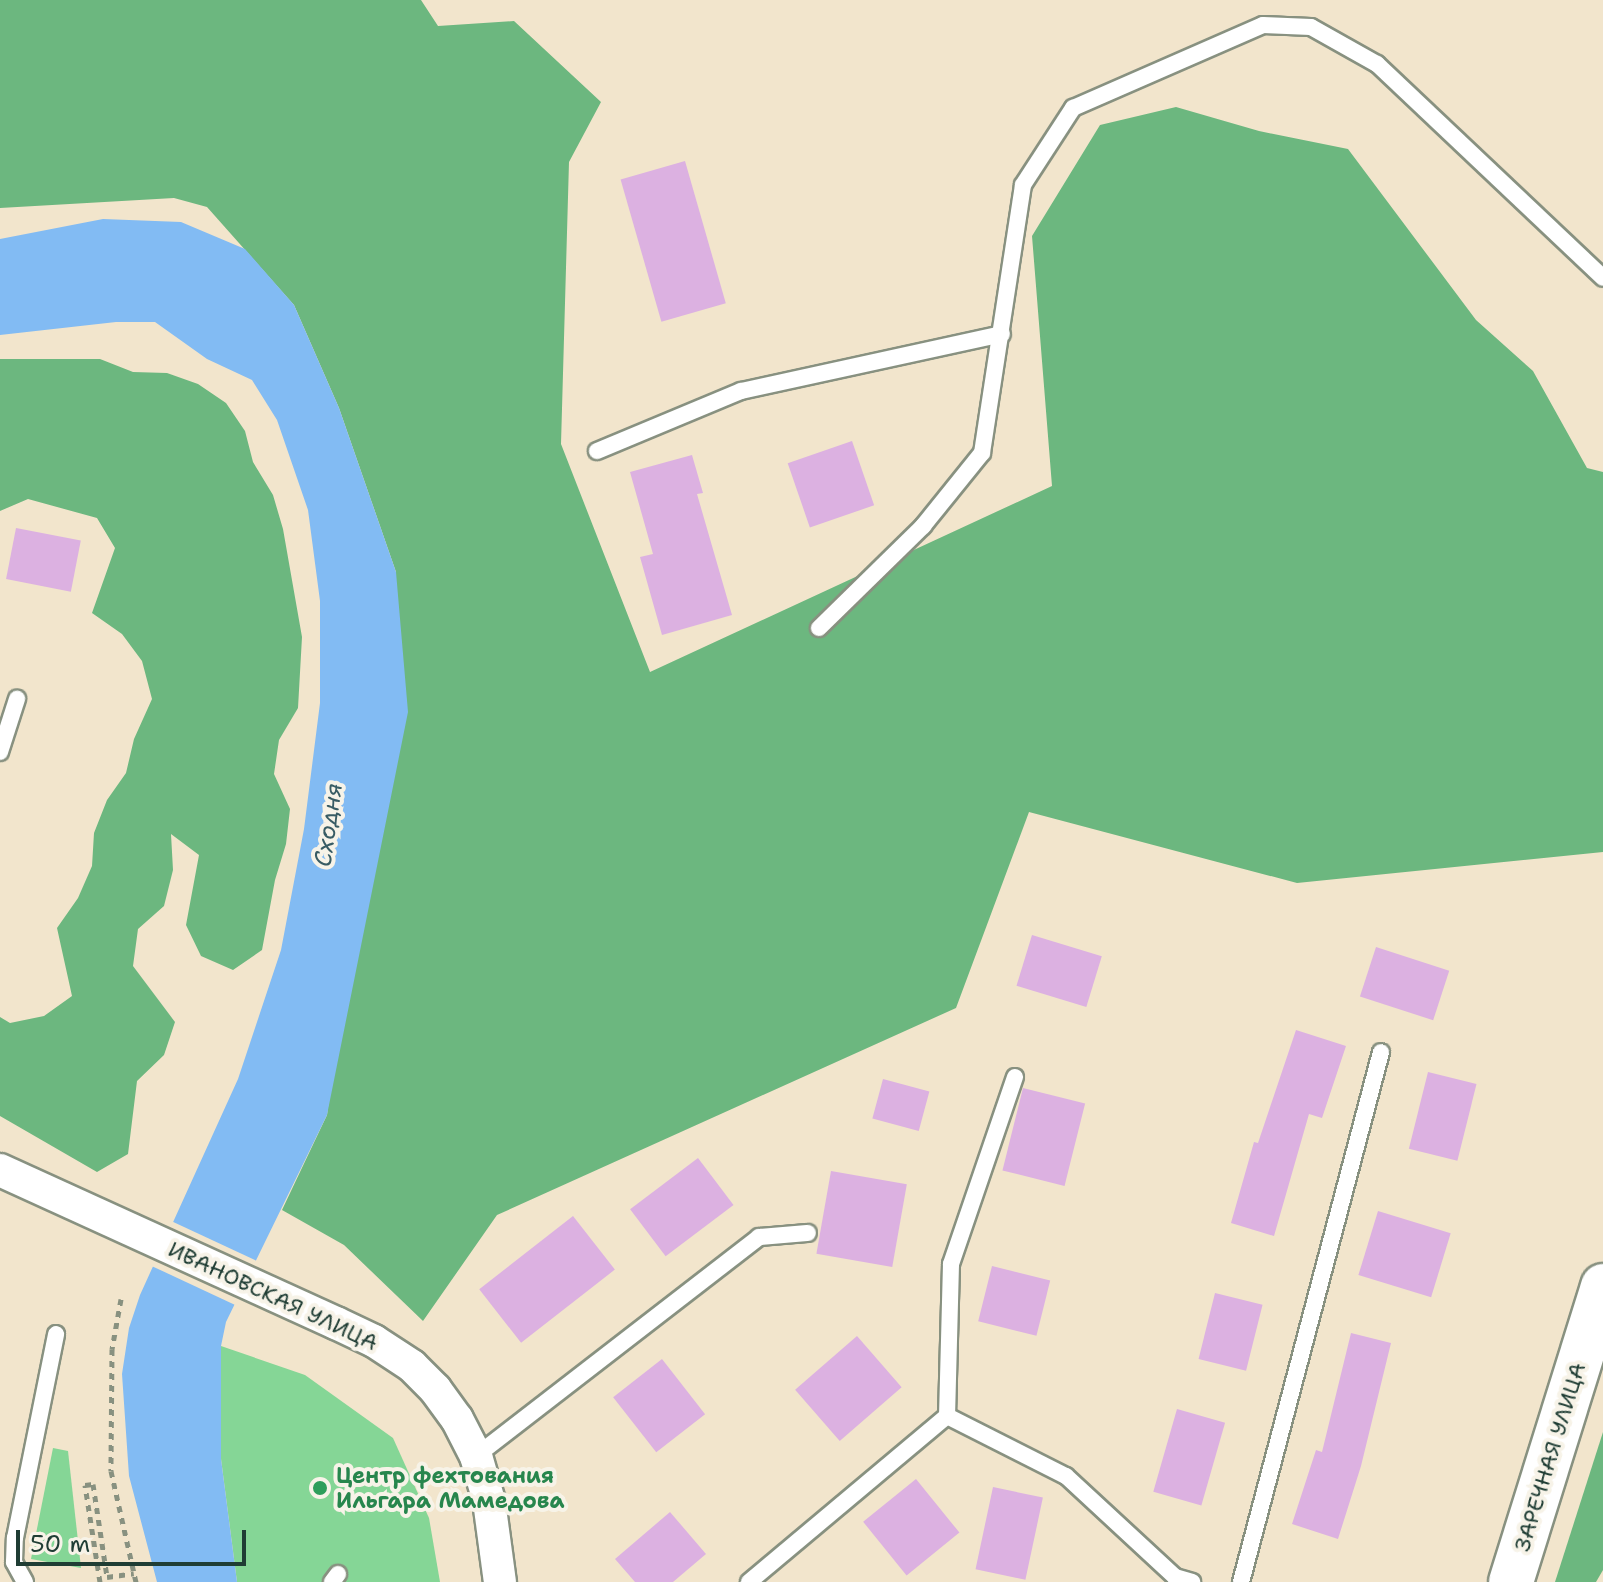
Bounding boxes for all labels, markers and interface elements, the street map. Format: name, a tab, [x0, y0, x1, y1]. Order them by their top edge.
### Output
water label: Сходня	[309, 781, 349, 869]
street label: ИВАНОВСКАЯ УЛИЦА	[164, 1236, 382, 1356]
street label: ЗАРЕЧНАЯ УЛИЦА	[1509, 1359, 1591, 1555]
place label: Центр фехтования Ильгара Мамедова	[336, 1462, 564, 1514]
marker: Центр фехтования Ильгара Мамедова	[311, 1479, 329, 1497]
scale bar	[20, 1514, 250, 1564]
text: 50 m	[30, 1528, 90, 1560]

